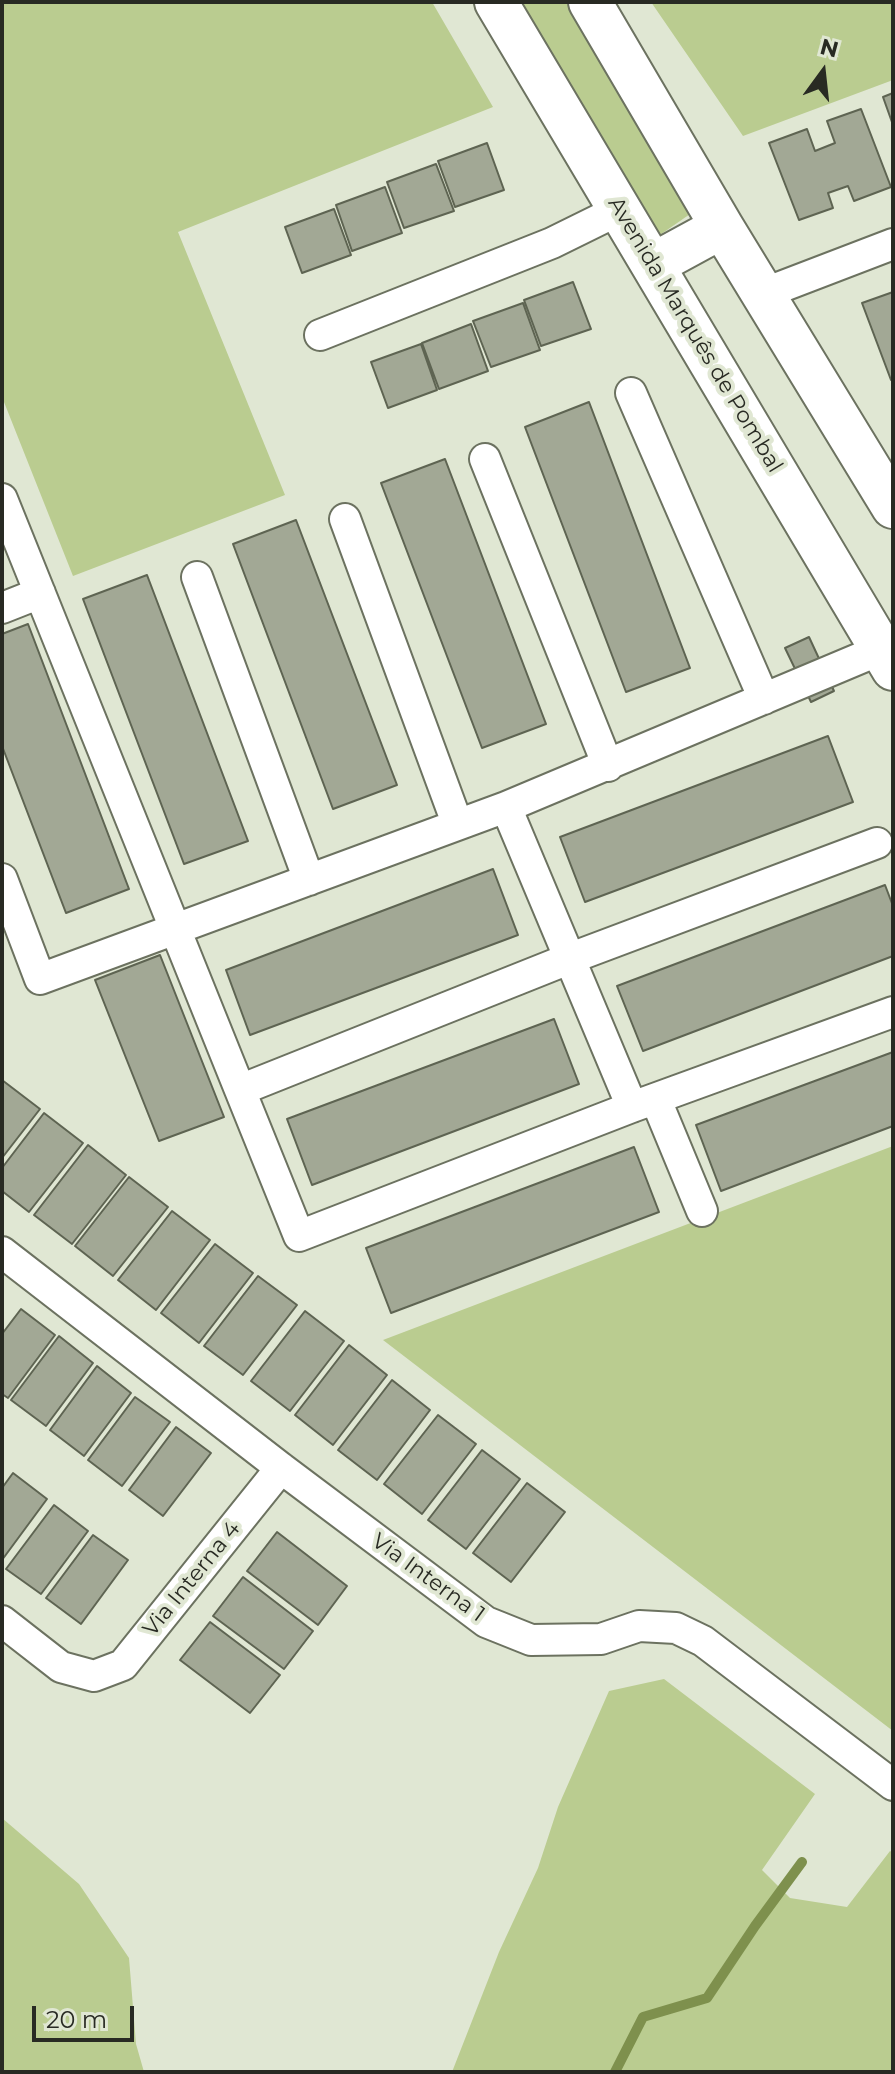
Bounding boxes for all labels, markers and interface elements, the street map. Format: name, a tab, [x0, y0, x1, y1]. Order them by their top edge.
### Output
north arrow	[783, 32, 863, 112]
text: N	[817, 33, 841, 64]
street label: Avenida Marquês de Pombal	[602, 192, 788, 478]
street label: Via Interna 4	[138, 1516, 246, 1642]
street label: Via Interna 1	[366, 1528, 490, 1628]
scale bar	[36, 1990, 138, 2040]
text: 20 m	[46, 2005, 107, 2034]

